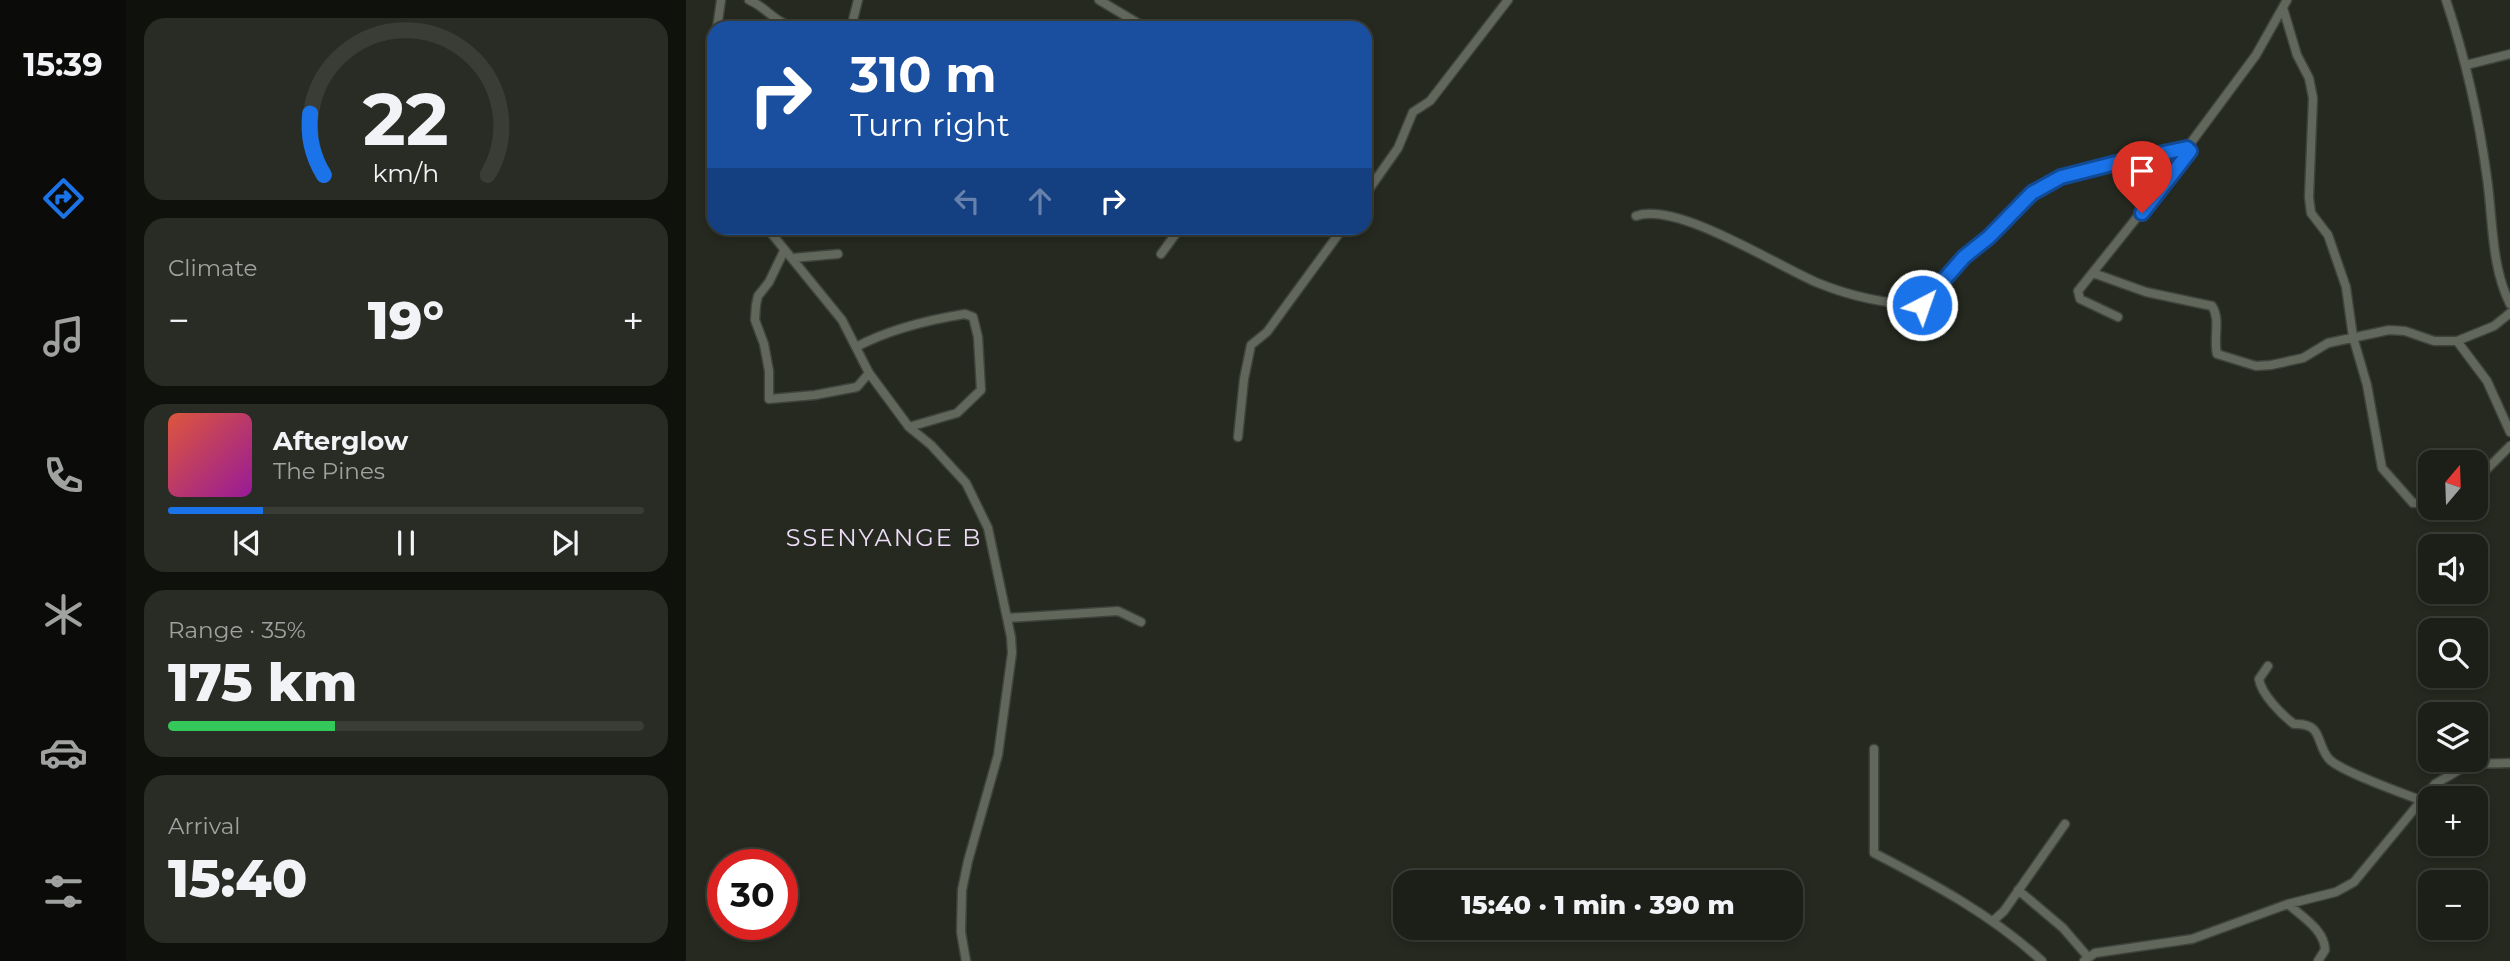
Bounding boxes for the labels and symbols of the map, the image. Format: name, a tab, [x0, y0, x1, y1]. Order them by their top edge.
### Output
pin	[2112, 141, 2172, 213]
position arrow	[1885, 268, 1959, 342]
north arrow	[2418, 450, 2488, 520]
district label: SSENYANGE B	[786, 523, 982, 552]
speed limit sign: 30	[707, 849, 798, 940]

